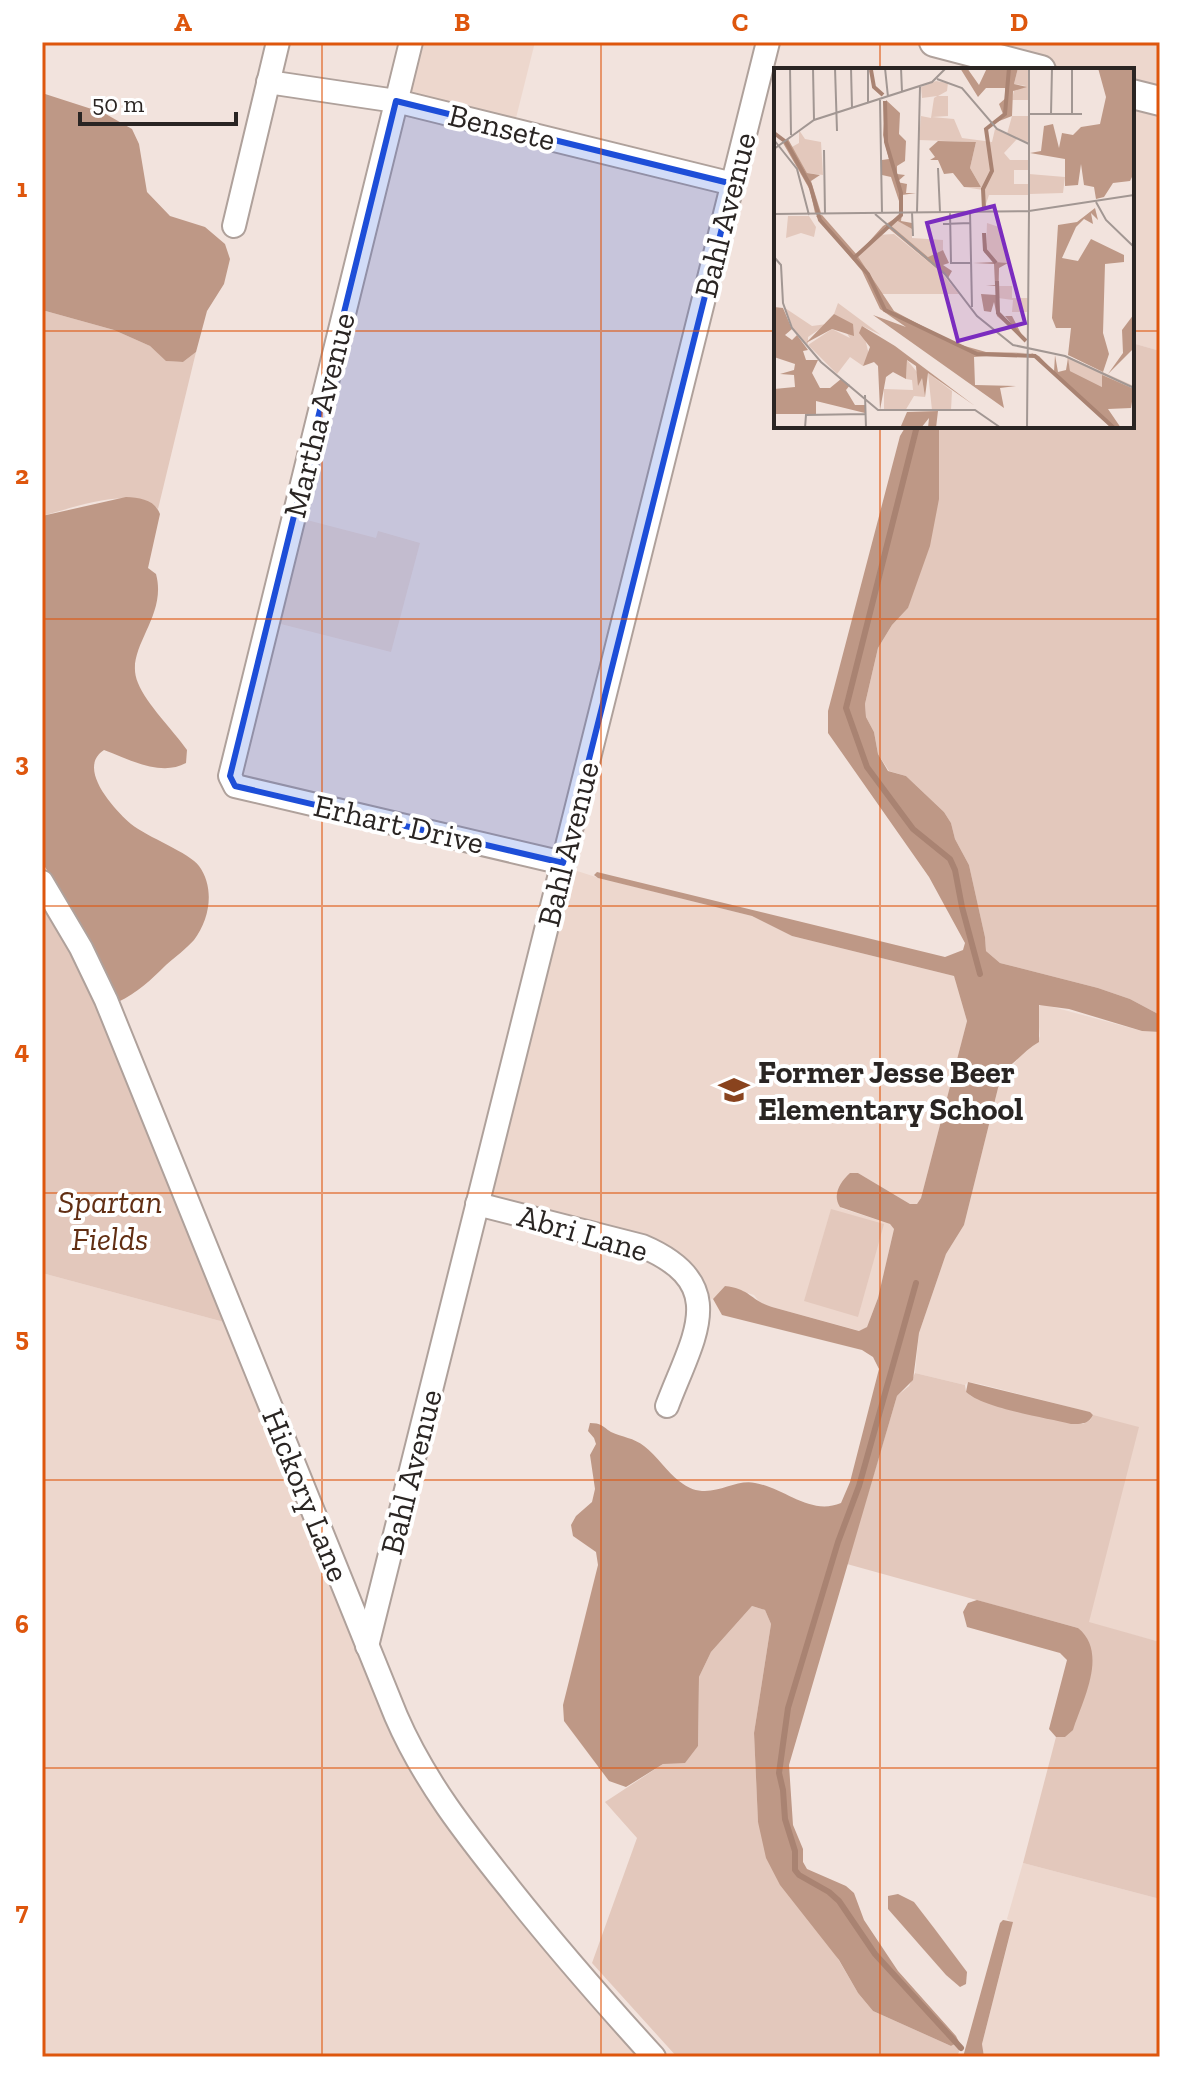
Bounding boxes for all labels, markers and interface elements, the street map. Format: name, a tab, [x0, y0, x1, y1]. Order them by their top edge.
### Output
text: A	[174, 6, 192, 38]
text: B	[454, 6, 470, 38]
text: C	[732, 6, 748, 38]
text: D	[1010, 6, 1028, 38]
inset map	[774, 68, 1134, 428]
scale bar	[80, 76, 236, 126]
text: 50 m	[92, 89, 145, 118]
street label: Bensete	[445, 95, 559, 159]
street label: Bahl Avenue	[686, 128, 764, 302]
text: 1	[17, 172, 28, 204]
street label: Martha Avenue	[275, 309, 363, 521]
text: 2	[15, 459, 29, 491]
text: 3	[15, 746, 29, 778]
street label: Bahl Avenue	[529, 757, 607, 931]
street label: Erhart Drive	[310, 786, 488, 862]
text: 4	[15, 1034, 30, 1066]
place label: Former Jesse Beer Elementary School	[758, 1053, 1023, 1128]
school or university icon: Former Jesse Beer Elementary School	[717, 1073, 751, 1107]
park label: Spartan Fields	[58, 1183, 162, 1258]
street label: Abri Lane	[513, 1196, 653, 1270]
text: 5	[15, 1321, 29, 1353]
street label: Bahl Avenue	[372, 1385, 450, 1559]
street label: Hickory Lane	[254, 1403, 358, 1587]
text: 6	[15, 1608, 29, 1640]
text: 7	[16, 1895, 29, 1927]

